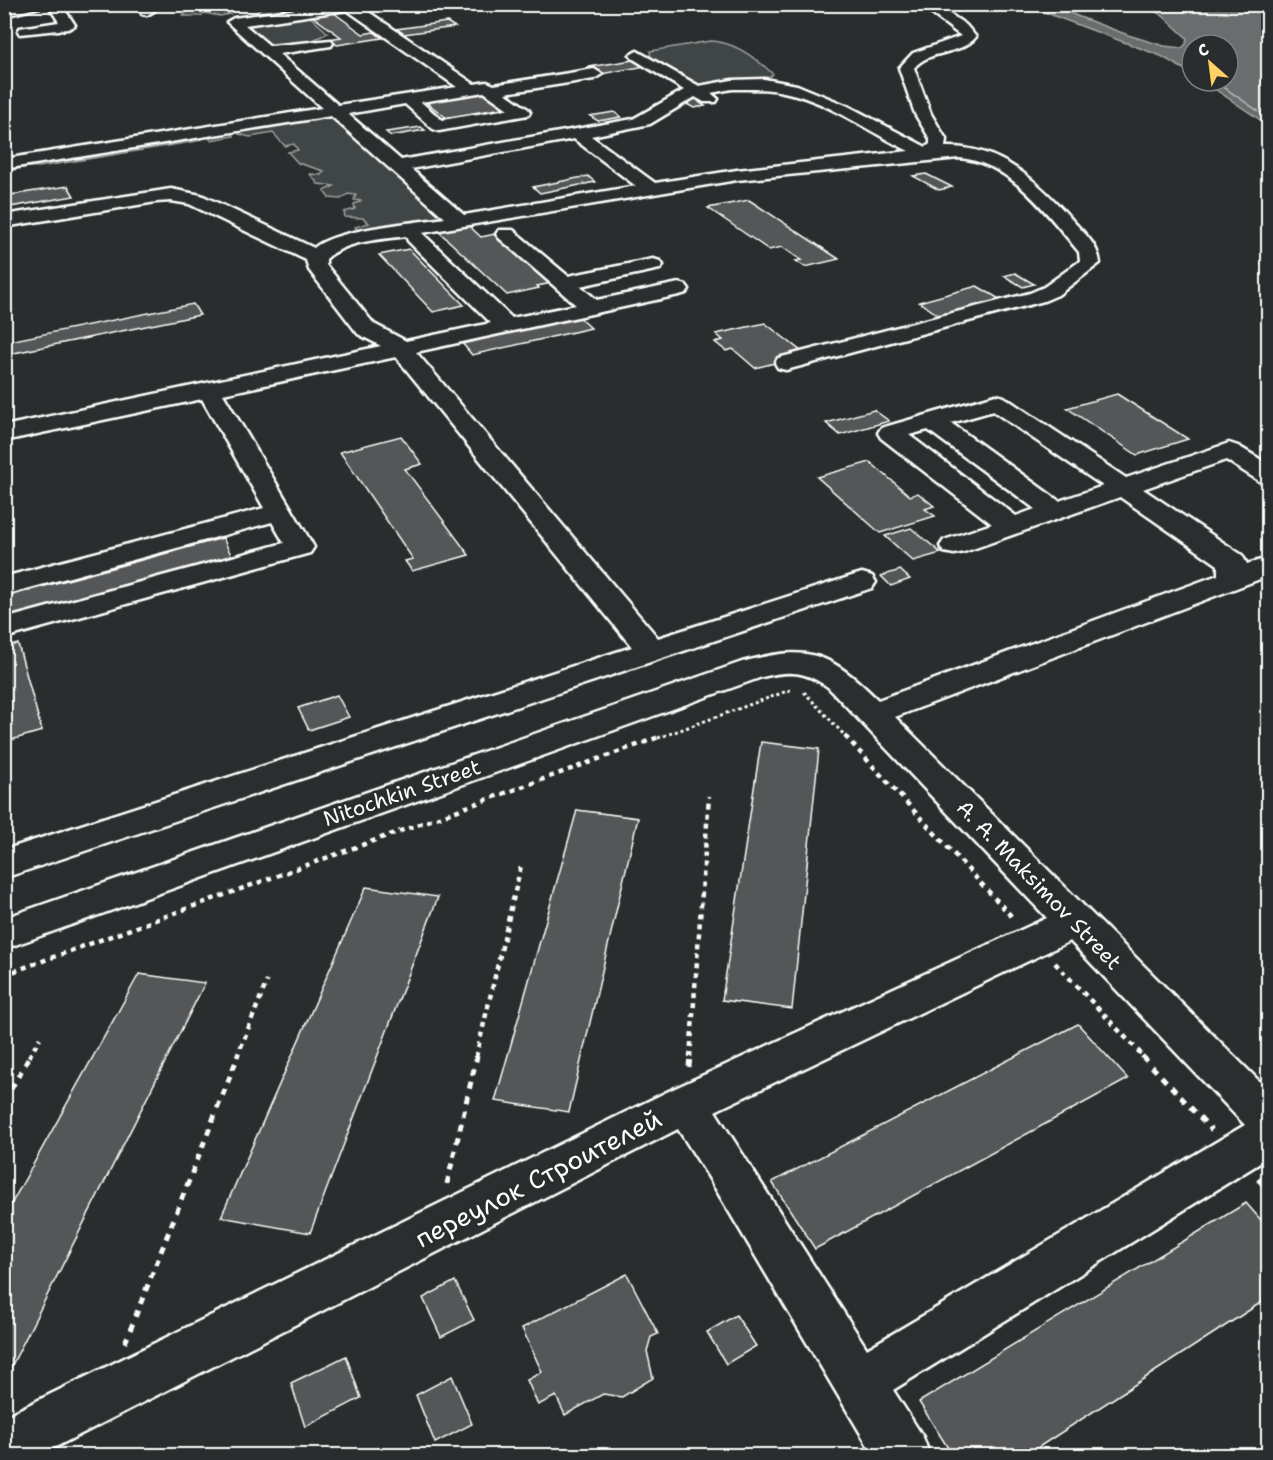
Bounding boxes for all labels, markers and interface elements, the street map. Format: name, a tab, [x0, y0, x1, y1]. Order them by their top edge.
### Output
north arrow	[1180, 33, 1240, 93]
text: С	[1194, 39, 1213, 62]
street label: Nitochkin Street	[319, 753, 485, 833]
street label: A. A. Maksimov Street	[951, 794, 1127, 976]
street label: переулок Строителей	[409, 1101, 667, 1255]

